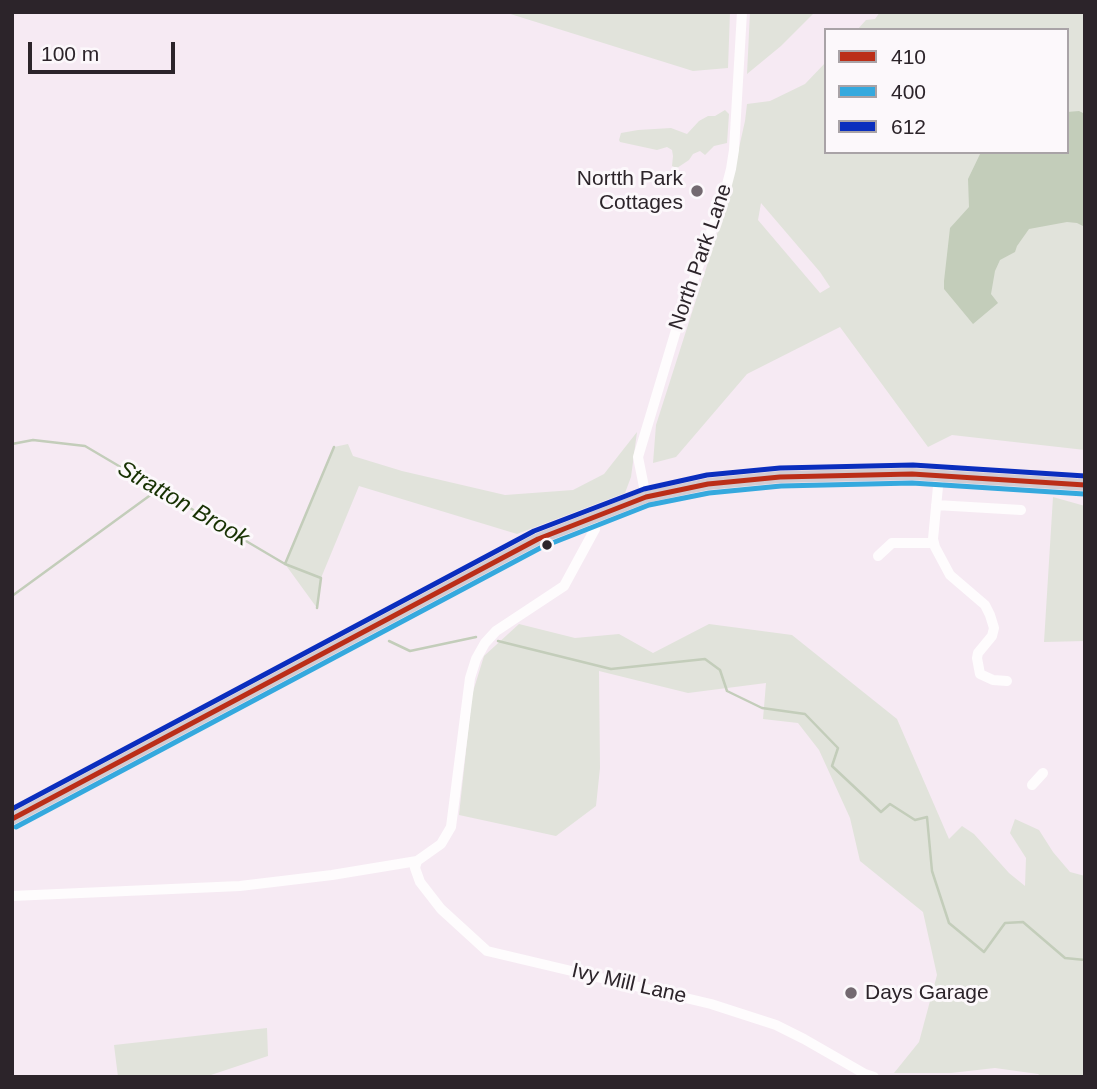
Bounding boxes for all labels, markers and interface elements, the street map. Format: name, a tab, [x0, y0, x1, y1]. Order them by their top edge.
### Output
scale bar	[32, 28, 178, 72]
legend	[824, 28, 1069, 154]
text: 100 m	[41, 42, 99, 65]
text: 410	[891, 45, 926, 68]
text: 400	[891, 80, 926, 103]
text: 612	[891, 115, 926, 138]
place label: Nortth Park Cottages	[577, 166, 683, 216]
street label: North Park Lane	[664, 181, 738, 333]
marker: Nortth Park Cottages	[689, 183, 705, 199]
water label: Stratton Brook	[112, 455, 254, 553]
unlabelled marker	[540, 538, 554, 552]
street label: Ivy Mill Lane	[569, 959, 689, 1009]
place label: Days Garage	[865, 980, 989, 1006]
marker: Days Garage	[843, 985, 859, 1001]

